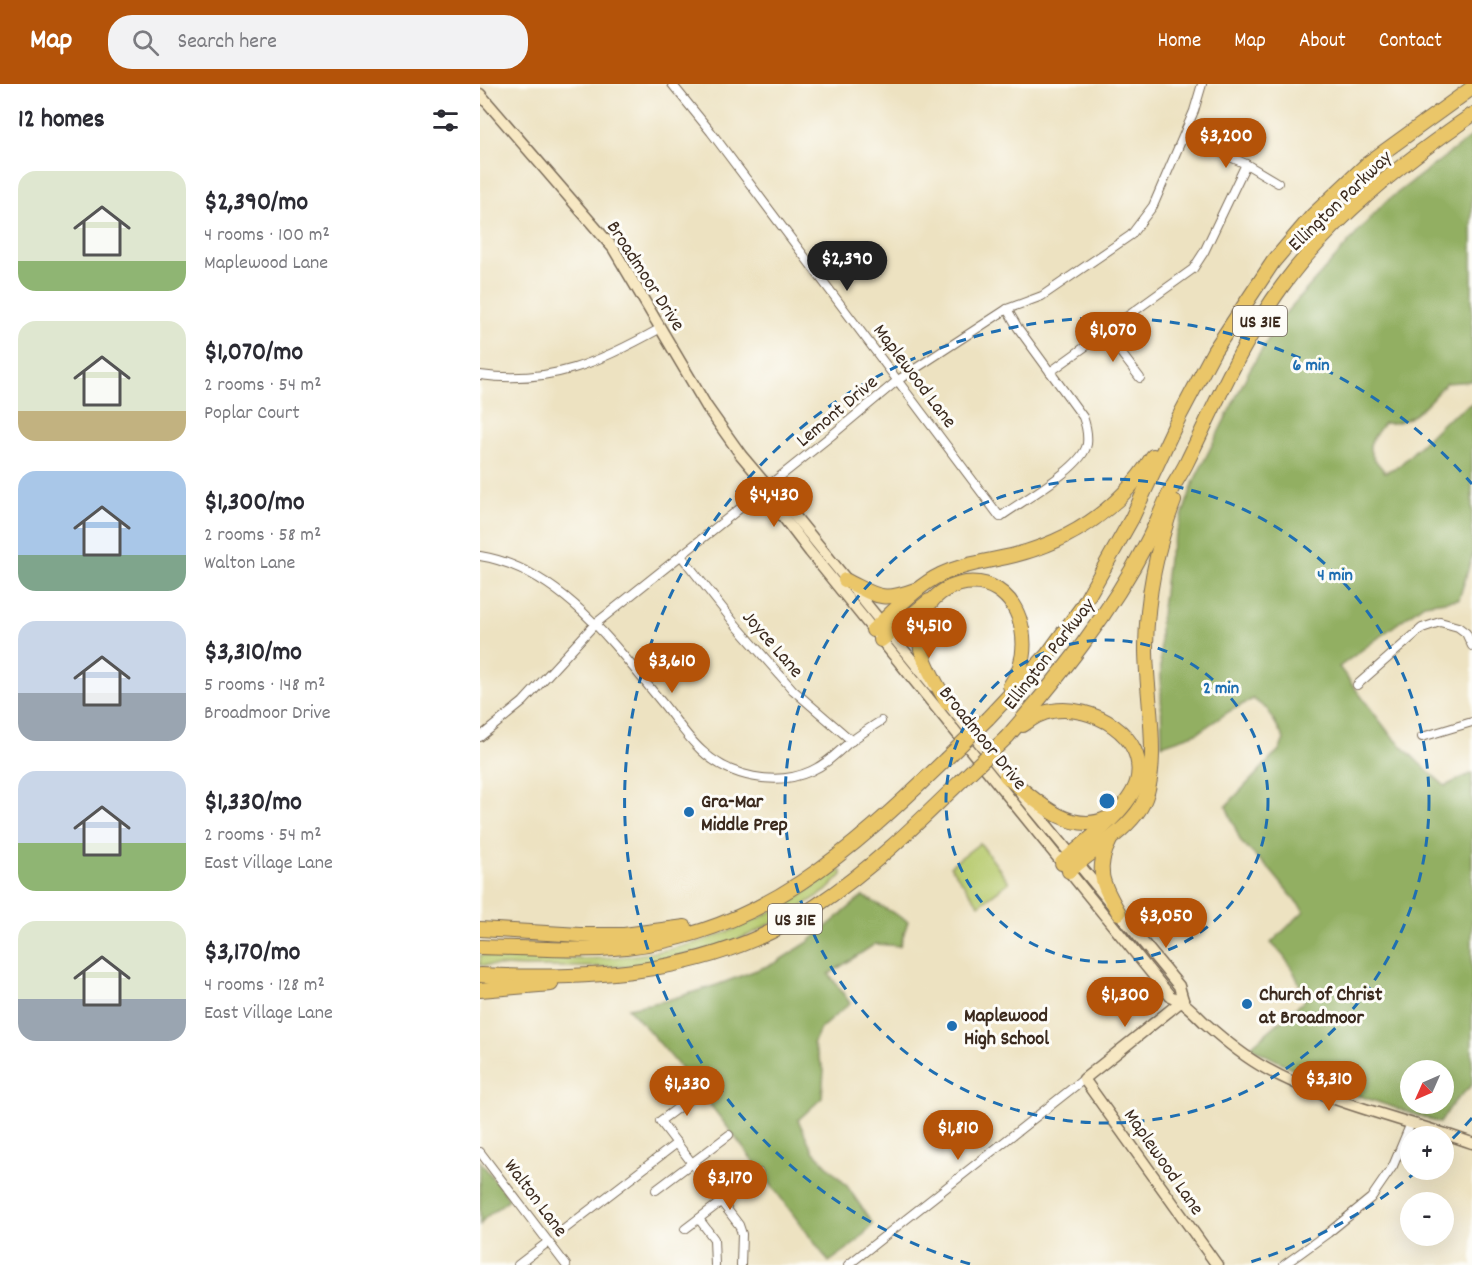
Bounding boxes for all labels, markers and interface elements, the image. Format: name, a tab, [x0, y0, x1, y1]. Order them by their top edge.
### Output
search box	[108, 15, 528, 69]
text: Map	[30, 22, 72, 62]
icon: search	[129, 26, 162, 59]
text: Search here	[177, 27, 277, 58]
text: Home	[1157, 27, 1201, 57]
text: Map	[1234, 27, 1266, 57]
text: About	[1299, 27, 1346, 57]
text: Contact	[1379, 27, 1442, 57]
text: 12 homes	[18, 102, 105, 139]
icon: filters	[429, 104, 462, 137]
pin: $3,200	[1177, 118, 1275, 169]
text: $3,200	[1199, 123, 1253, 151]
street label: Ellington Parkway	[1283, 145, 1400, 259]
text: $2,390/mo	[204, 185, 308, 222]
icon: home	[66, 195, 138, 267]
street label: Broadmoor Drive	[598, 216, 691, 338]
text: 4 rooms · 100 m²	[204, 222, 330, 250]
pin: $2,390	[798, 241, 896, 292]
text: $2,390	[821, 246, 873, 274]
text: Maplewood Lane	[204, 250, 328, 278]
road number: US 31E	[1233, 306, 1287, 336]
pin: $1,070	[1064, 312, 1162, 363]
text: $1,070	[1089, 317, 1137, 345]
street label: Maplewood Lane	[865, 319, 962, 435]
text: $1,070/mo	[204, 335, 303, 372]
icon: home	[66, 345, 138, 417]
text: 6 min	[1293, 354, 1329, 379]
street label: Lemont Drive	[791, 370, 885, 455]
text: 2 rooms · 54 m²	[204, 372, 322, 400]
text: Poplar Court	[204, 400, 300, 428]
pin: $4,430	[725, 477, 823, 528]
text: $4,430	[749, 482, 799, 510]
text: $1,300/mo	[204, 485, 305, 522]
icon: home	[66, 495, 138, 567]
text: 2 rooms · 58 m²	[204, 522, 321, 550]
text: Walton Lane	[204, 550, 295, 578]
text: 4 min	[1317, 564, 1353, 589]
street label: Ellington Parkway	[998, 592, 1103, 717]
street label: Joyce Lane	[734, 605, 809, 685]
pin: $4,510	[880, 608, 978, 659]
text: $4,510	[906, 613, 952, 641]
text: $3,310/mo	[204, 635, 302, 672]
pin: $3,610	[623, 643, 721, 694]
icon: home	[66, 645, 138, 717]
text: $3,610	[648, 648, 696, 676]
text: 5 rooms · 148 m²	[204, 672, 325, 700]
text: 2 min	[1203, 677, 1239, 702]
street label: Broadmoor Drive	[931, 681, 1033, 797]
text: Broadmoor Drive	[204, 700, 331, 728]
text: $1,330/mo	[204, 785, 302, 822]
place label: Gra-Mar Middle Prep	[701, 789, 788, 840]
centre of rings	[1097, 791, 1117, 811]
icon: home	[66, 795, 138, 867]
marker: Gra-Mar Middle Prep	[682, 805, 696, 819]
text: 2 rooms · 54 m²	[204, 822, 322, 850]
text: East Village Lane	[204, 850, 333, 878]
pin: $3,050	[1117, 898, 1215, 949]
text: $3,050	[1139, 903, 1193, 931]
road number: US 31E	[768, 904, 822, 934]
text: $3,170/mo	[204, 935, 300, 972]
icon: home	[66, 945, 138, 1017]
text: 4 rooms · 128 m²	[204, 972, 325, 1000]
pin: $1,300	[1076, 977, 1174, 1028]
text: $1,300	[1101, 982, 1150, 1010]
place label: Church of Christ at Broadmoor	[1259, 982, 1383, 1033]
marker: Church of Christ at Broadmoor	[1240, 997, 1254, 1011]
text: East Village Lane	[204, 1000, 333, 1028]
place label: Maplewood High School	[964, 1003, 1049, 1054]
marker: Maplewood High School	[945, 1019, 959, 1033]
north arrow	[1400, 1060, 1454, 1114]
map controls	[1400, 1060, 1454, 1246]
pin: $3,310	[1280, 1061, 1378, 1112]
pin: $1,330	[638, 1066, 736, 1117]
text: $3,310	[1306, 1066, 1352, 1094]
text: $1,330	[664, 1071, 710, 1099]
street label: Maplewood Lane	[1115, 1104, 1210, 1222]
pin: $1,810	[909, 1110, 1007, 1161]
text: $1,810	[937, 1115, 979, 1143]
button: +	[1400, 1126, 1454, 1180]
street label: Walton Lane	[496, 1154, 573, 1244]
pin: $3,170	[681, 1160, 779, 1211]
text: $3,170	[707, 1165, 753, 1193]
button: −	[1400, 1192, 1454, 1246]

